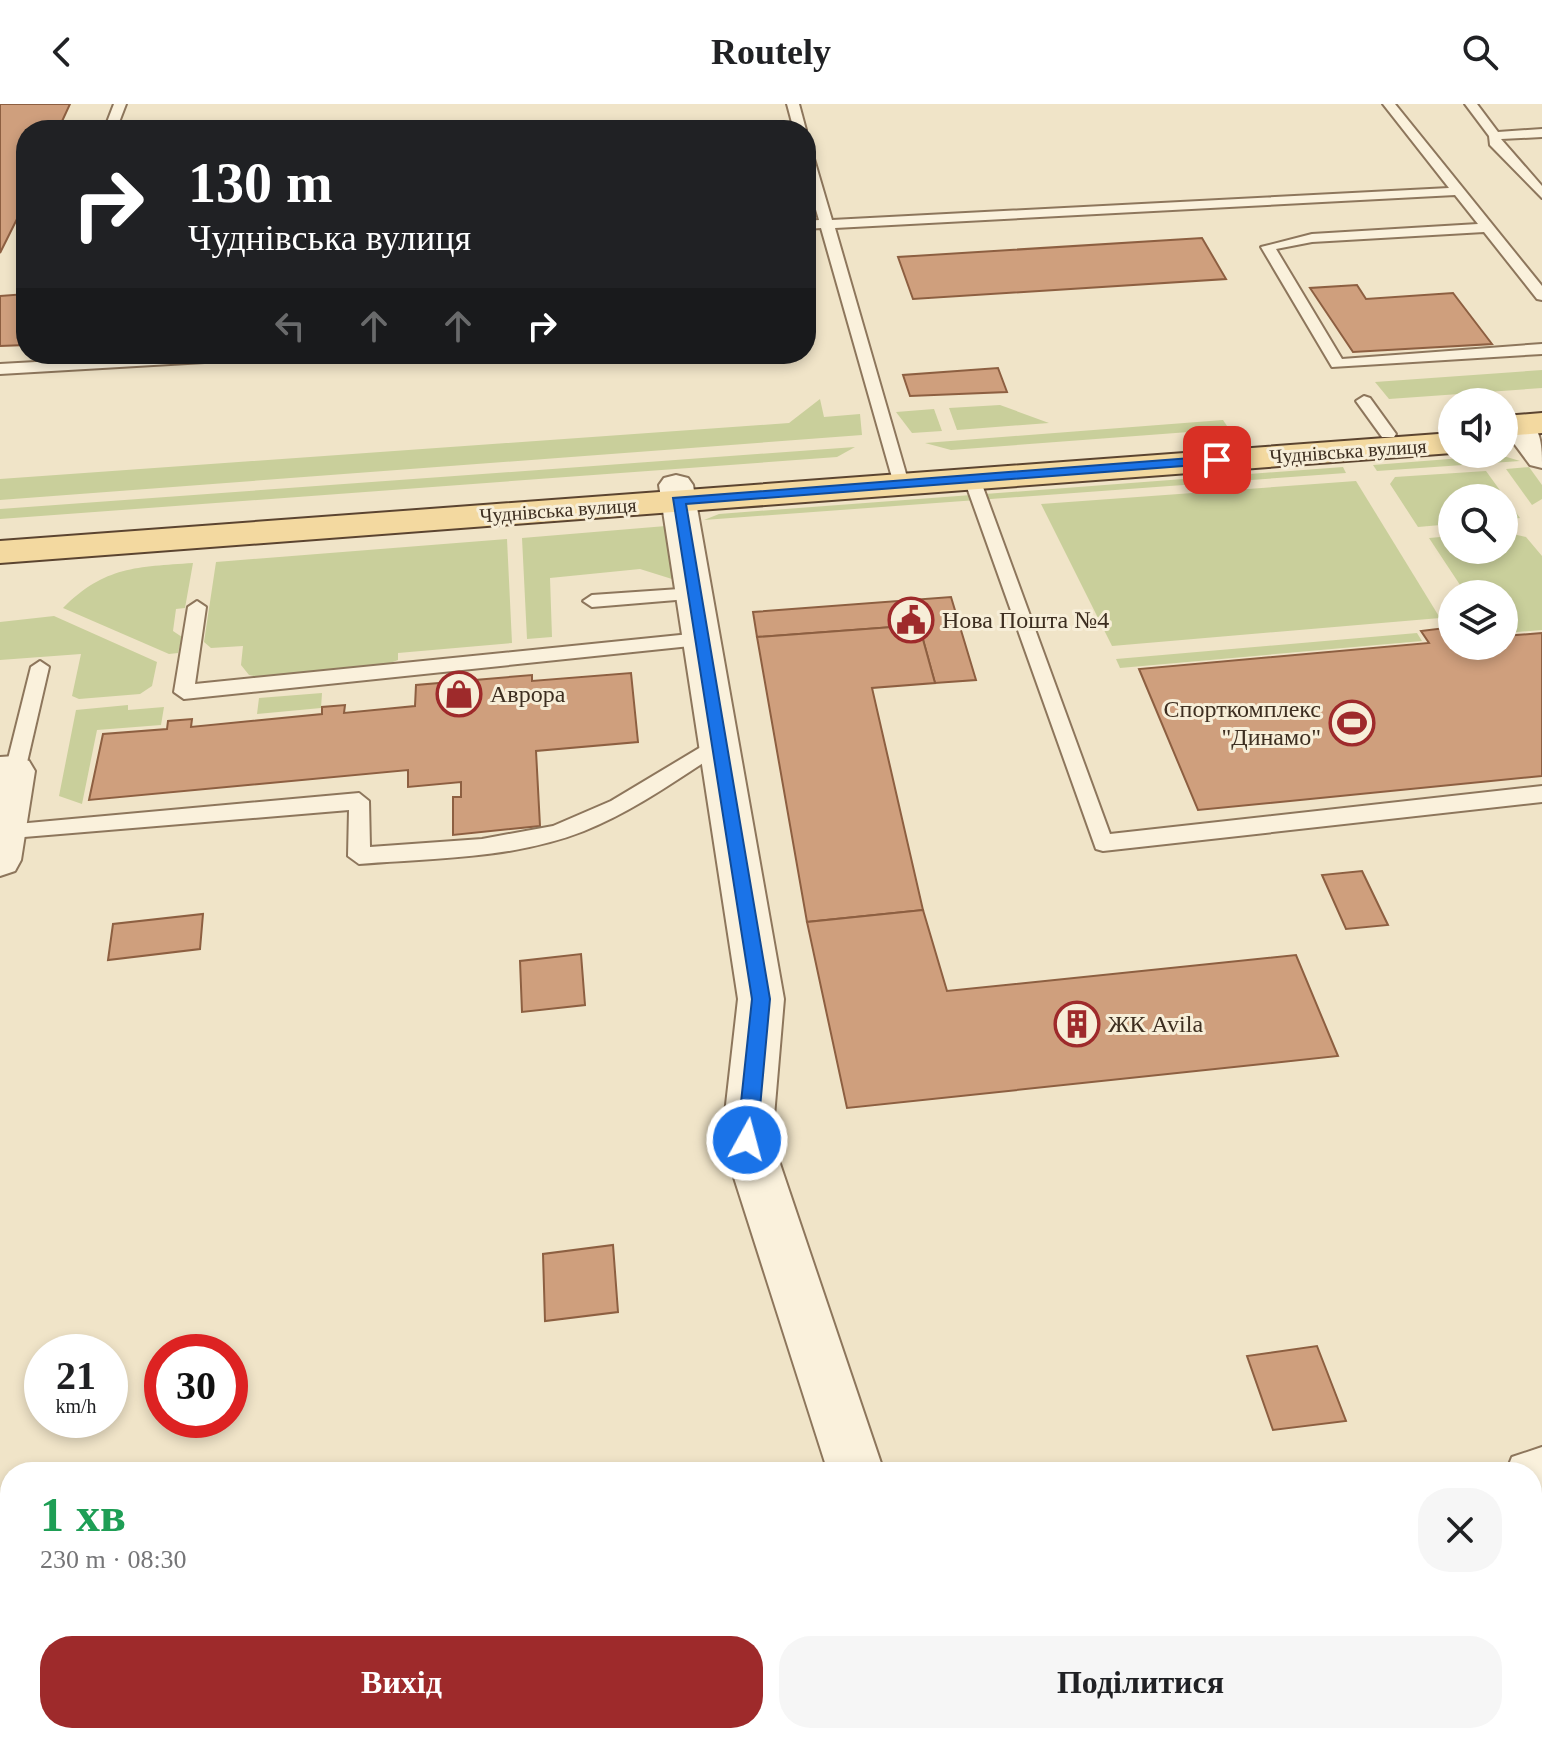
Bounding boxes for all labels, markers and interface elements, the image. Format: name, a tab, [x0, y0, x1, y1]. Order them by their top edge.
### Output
icon: back	[40, 30, 84, 74]
icon: search	[1458, 30, 1502, 74]
text: Routely	[711, 32, 831, 72]
icon: right	[56, 152, 160, 256]
text: 130 m	[188, 152, 333, 214]
text: Чуднівська вулиця	[188, 218, 471, 258]
icon: left	[268, 304, 312, 348]
icon: ahead	[352, 304, 396, 348]
icon: ahead	[436, 304, 480, 348]
icon: right	[520, 304, 564, 348]
map controls	[1438, 388, 1518, 660]
button: sound	[1438, 388, 1518, 468]
pin	[1183, 426, 1251, 494]
street label: Чуднівська вулиця	[1269, 435, 1427, 468]
icon: arrive	[1195, 438, 1239, 482]
button: search	[1438, 484, 1518, 564]
street label: Чуднівська вулиця	[479, 494, 637, 527]
button: layers	[1438, 580, 1518, 660]
public building icon: Нова Пошта №4	[887, 596, 935, 644]
place label: Нова Пошта №4	[942, 607, 1109, 633]
shop icon: Аврора	[435, 670, 483, 718]
place label: Аврора	[490, 681, 566, 707]
place label: Спорткомплекс "Динамо"	[1164, 696, 1321, 750]
sports icon: Спорткомплекс "Динамо"	[1328, 699, 1376, 747]
building icon: ЖК Avila	[1053, 1000, 1101, 1048]
place label: ЖК Avila	[1108, 1011, 1203, 1037]
position arrow	[705, 1098, 789, 1182]
speed limit sign: 30	[144, 1334, 248, 1438]
text: 21	[56, 1353, 96, 1398]
text: km/h	[55, 1395, 97, 1417]
text: 1 хв	[40, 1488, 126, 1541]
button: close	[1418, 1488, 1502, 1572]
text: 230 m · 08:30	[40, 1545, 187, 1574]
button: Вихід	[40, 1636, 763, 1728]
button: Поділитися	[779, 1636, 1502, 1728]

